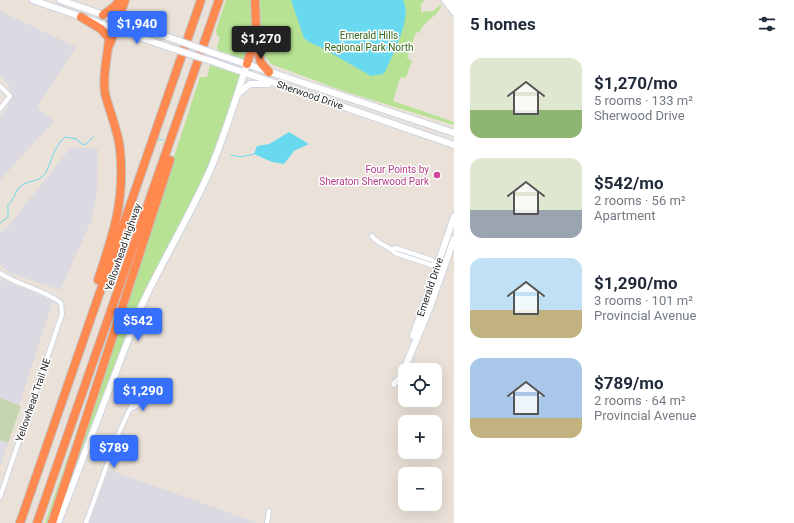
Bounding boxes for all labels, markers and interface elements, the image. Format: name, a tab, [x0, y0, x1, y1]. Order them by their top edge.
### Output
pin: $1,940	[104, 11, 170, 45]
icon: filters	[756, 13, 778, 35]
text: 5 homes	[470, 14, 536, 34]
text: $1,940	[117, 16, 157, 31]
pin: $1,270	[228, 26, 294, 60]
park label: Emerald Hills Regional Park North	[325, 30, 413, 53]
text: $1,270	[241, 31, 281, 46]
text: $1,270/mo	[594, 73, 678, 93]
icon: home	[502, 74, 550, 122]
street label: Sherwood Drive	[275, 78, 345, 112]
text: 5 rooms · 133 m²	[594, 93, 693, 108]
text: Sherwood Drive	[594, 108, 685, 123]
place label: Four Points by Sheraton Sherwood Park	[319, 164, 430, 187]
marker: Four Points by Sheraton Sherwood Park	[432, 170, 442, 180]
text: $542/mo	[594, 173, 664, 193]
icon: home	[502, 174, 550, 222]
text: 2 rooms · 56 m²	[594, 193, 686, 208]
street label: Yellowhead Highway	[103, 202, 143, 292]
text: Apartment	[594, 208, 656, 223]
street label: Emerald Drive	[415, 256, 445, 318]
text: $1,290/mo	[594, 273, 678, 293]
icon: home	[502, 274, 550, 322]
text: 3 rooms · 101 m²	[594, 293, 693, 308]
pin: $542	[114, 308, 162, 342]
text: Provincial Avenue	[594, 308, 696, 323]
text: $542	[123, 313, 153, 328]
street label: Yellowhead Trail NE	[14, 356, 53, 443]
map controls	[398, 363, 442, 511]
button: locate	[398, 363, 442, 407]
text: $789/mo	[594, 373, 664, 393]
icon: home	[502, 374, 550, 422]
pin: $1,290	[110, 378, 176, 412]
text: $1,290	[123, 383, 163, 398]
text: 2 rooms · 64 m²	[594, 393, 686, 408]
text: Provincial Avenue	[594, 408, 696, 423]
button: +	[398, 415, 442, 459]
pin: $789	[90, 435, 138, 469]
text: $789	[99, 440, 129, 455]
button: −	[398, 467, 442, 511]

